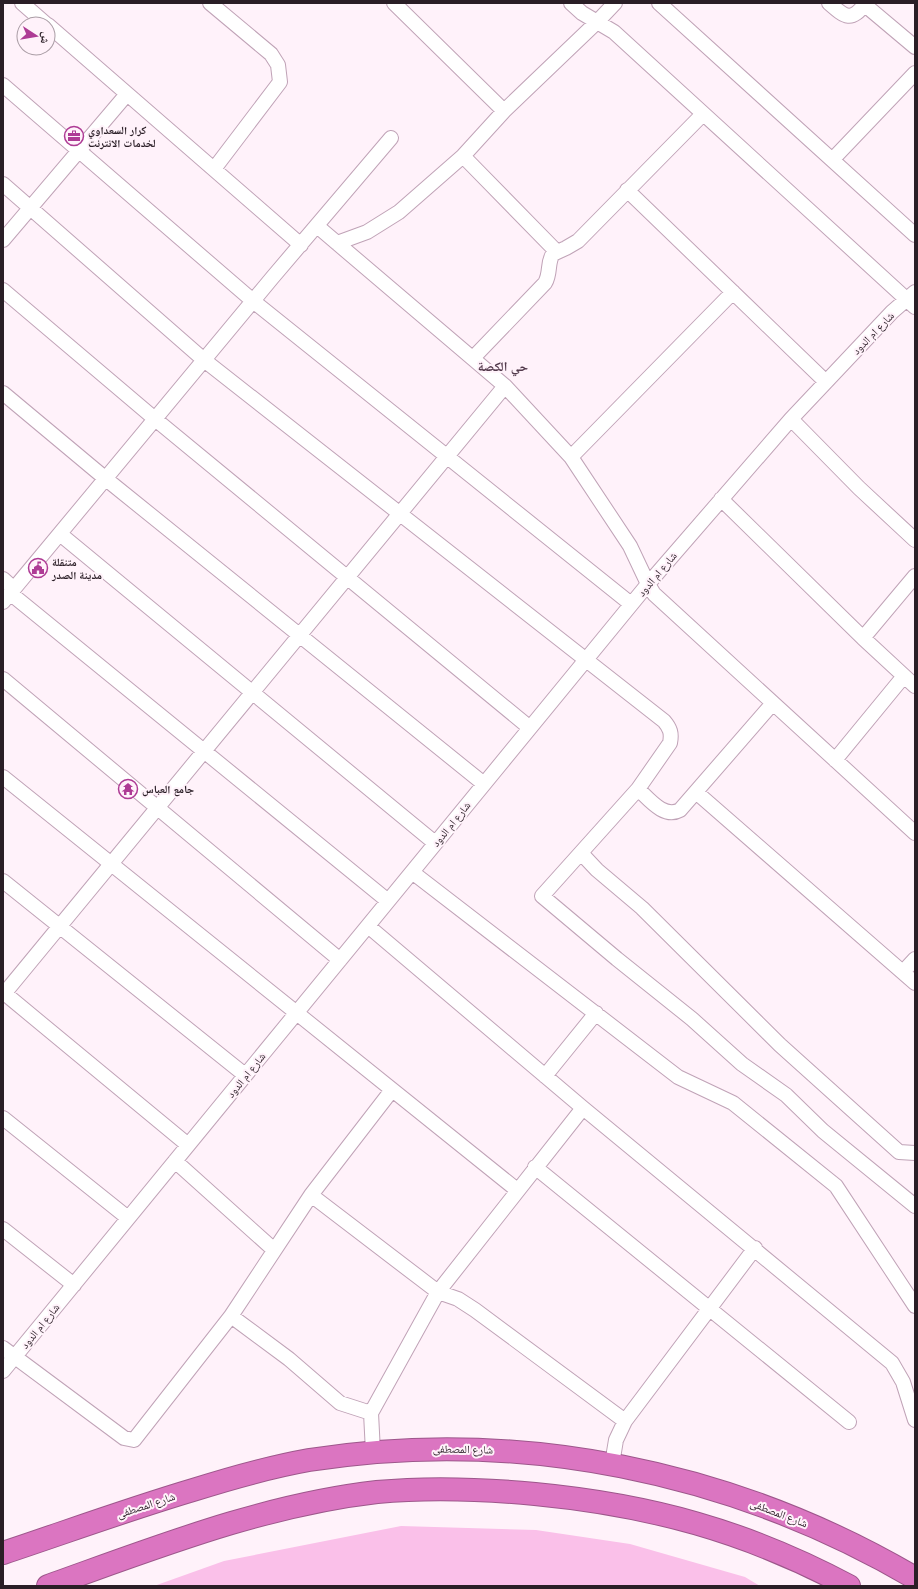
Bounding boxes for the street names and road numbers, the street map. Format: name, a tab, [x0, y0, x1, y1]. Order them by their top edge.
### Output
street label: شارع ام الدود	[849, 309, 897, 357]
street label: شارع ام الدود	[634, 549, 680, 599]
street label: شارع ام الدود	[429, 799, 473, 849]
street label: شارع ام الدود	[224, 1050, 268, 1100]
street label: شارع ام الدود	[18, 1301, 62, 1351]
street label: شارع المصطفى	[433, 1441, 493, 1457]
street label: شارع المصطفى	[115, 1489, 177, 1521]
street label: شارع المصطفى	[748, 1496, 810, 1530]

